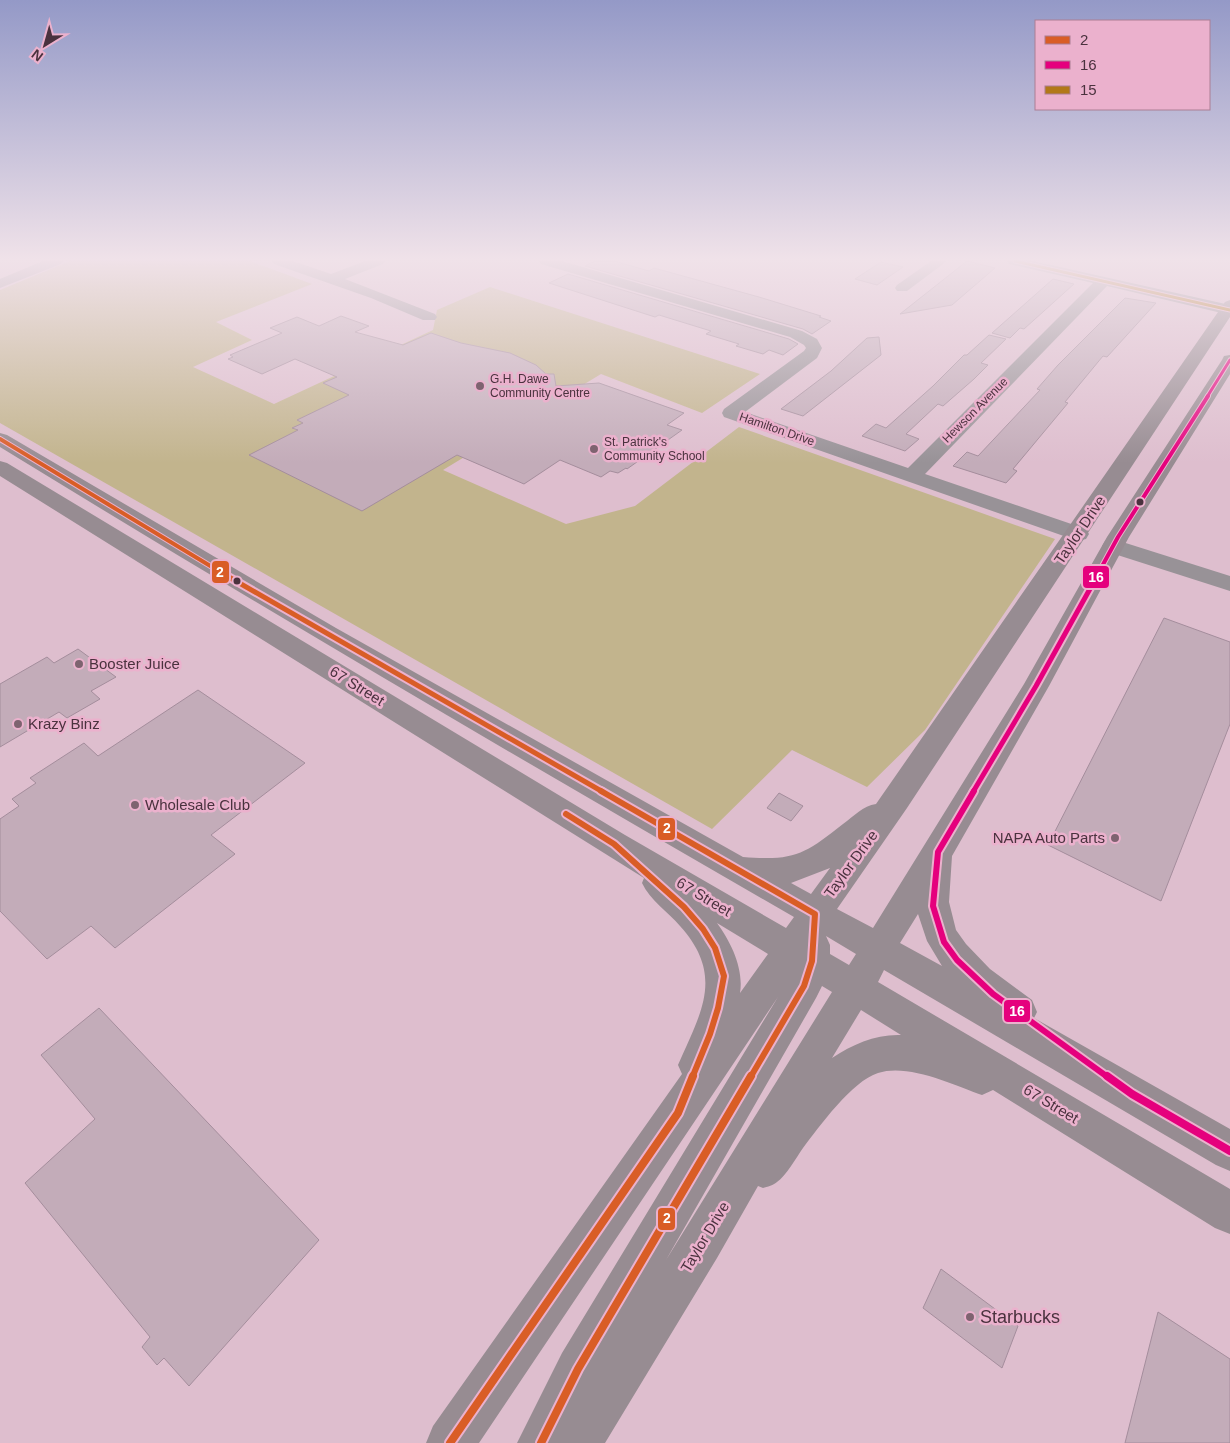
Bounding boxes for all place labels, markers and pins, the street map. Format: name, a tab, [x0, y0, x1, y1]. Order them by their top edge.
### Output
place label: G.H. Dawe Community Centre	[490, 372, 590, 400]
marker: G.H. Dawe Community Centre	[474, 380, 486, 392]
place label: St. Patrick's Community School	[604, 435, 705, 463]
marker: St. Patrick's Community School	[588, 443, 600, 455]
unlabelled marker	[1135, 497, 1145, 507]
unlabelled marker	[232, 576, 242, 586]
place label: Booster Juice	[89, 655, 180, 672]
marker: Booster Juice	[73, 658, 85, 670]
place label: Krazy Binz	[28, 715, 100, 732]
marker: Krazy Binz	[12, 718, 24, 730]
place label: Wholesale Club	[145, 796, 250, 813]
marker: Wholesale Club	[129, 799, 141, 811]
place label: NAPA Auto Parts	[993, 829, 1105, 846]
marker: NAPA Auto Parts	[1109, 832, 1121, 844]
place label: Starbucks	[980, 1307, 1060, 1327]
marker: Starbucks	[964, 1311, 976, 1323]

